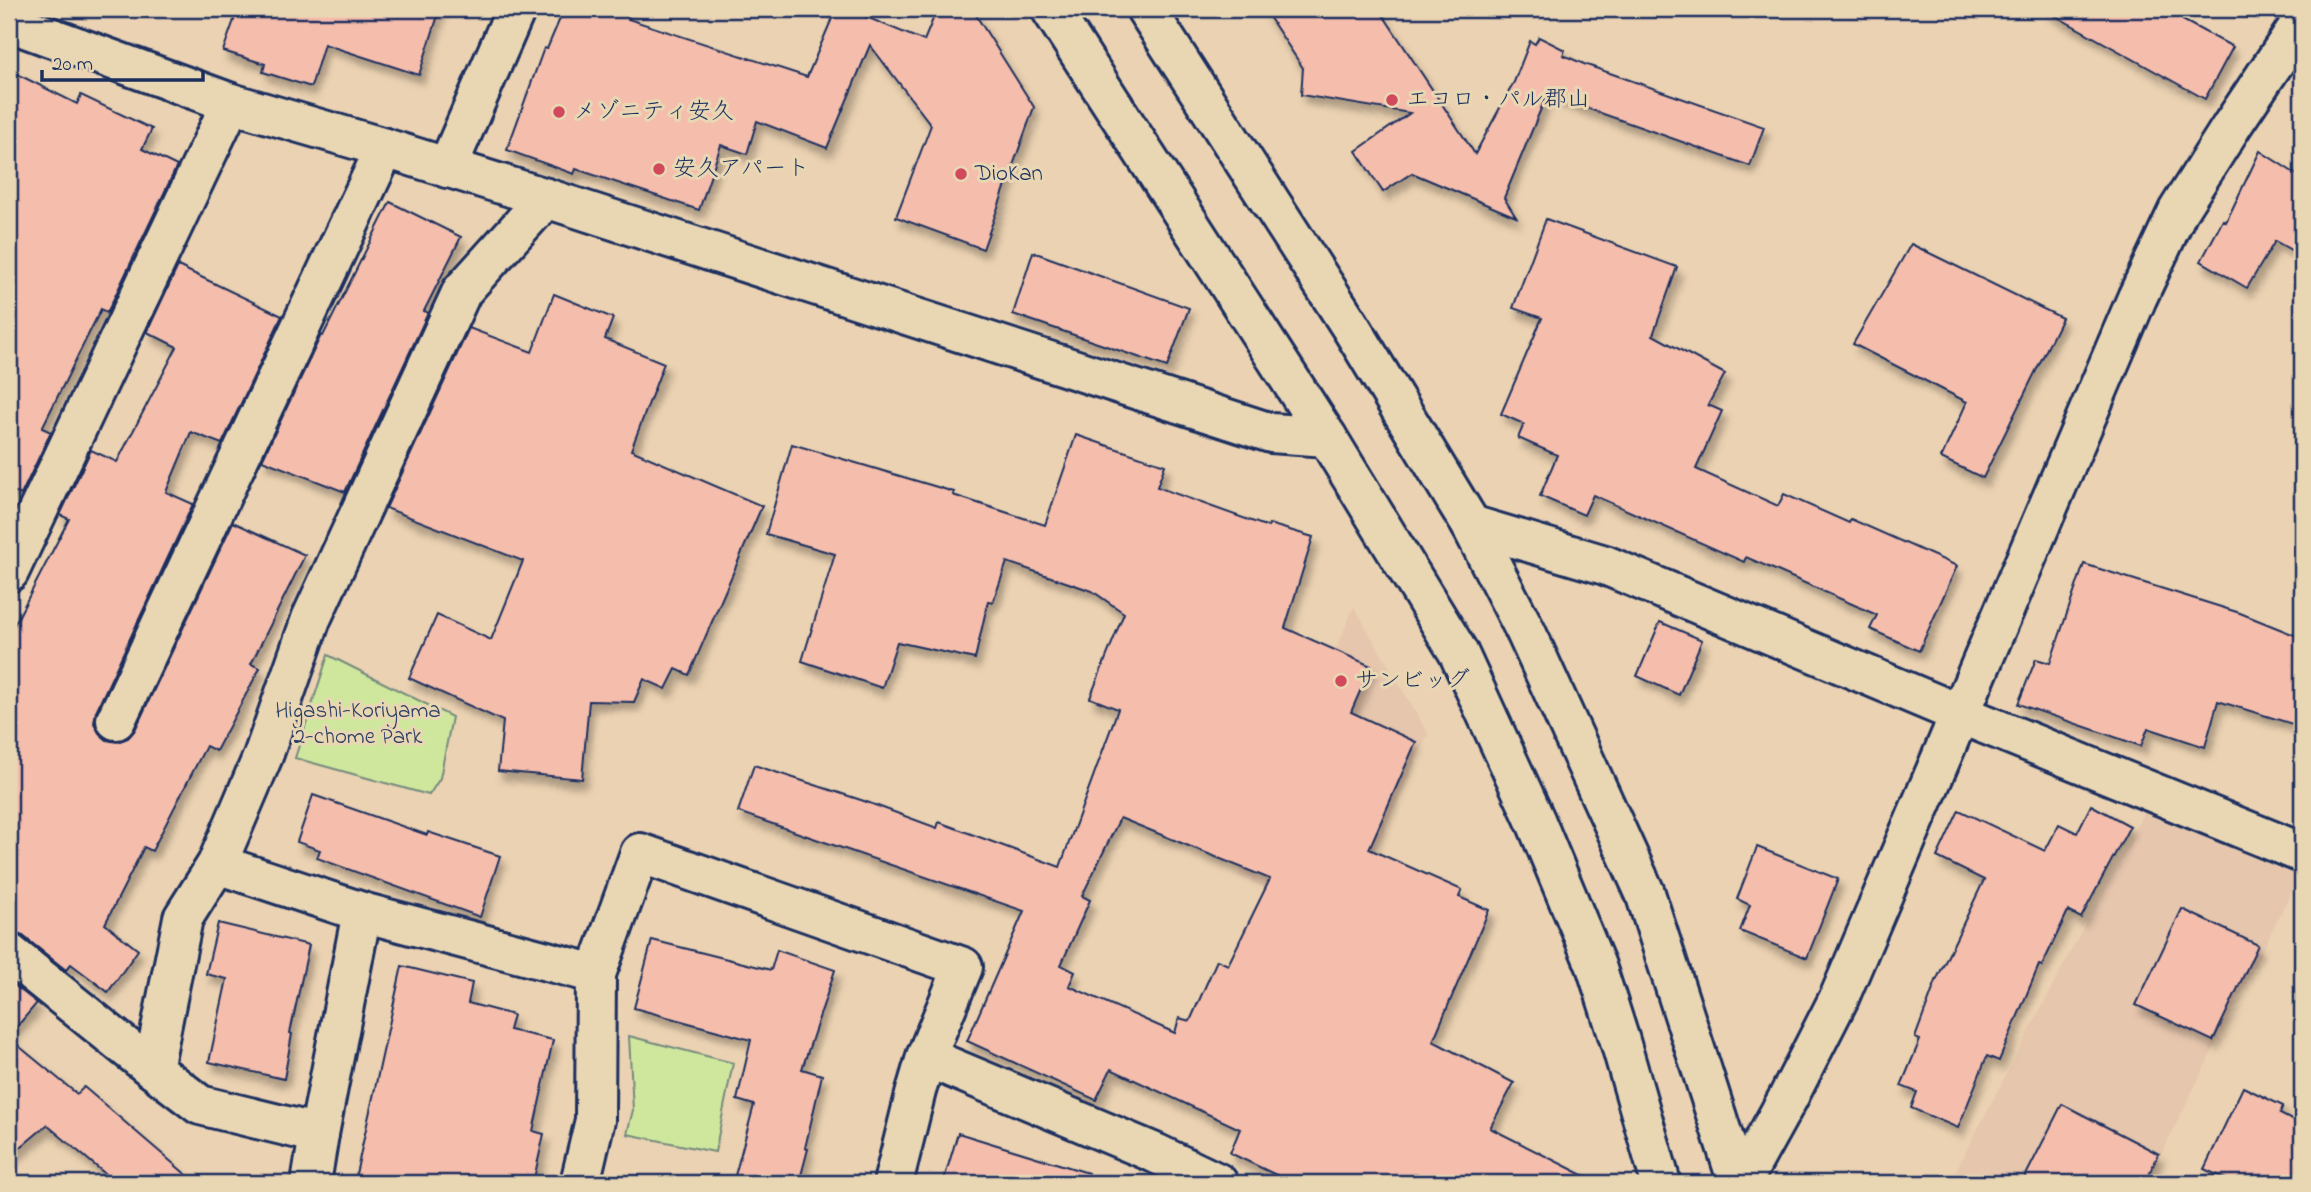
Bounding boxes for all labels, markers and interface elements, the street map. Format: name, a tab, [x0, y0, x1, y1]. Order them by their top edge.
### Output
scale bar	[42, 38, 203, 82]
text: 20 m	[52, 50, 93, 80]
place label: エコロ・パル郡山	[1406, 84, 1590, 117]
marker: エコロ・パル郡山	[1384, 92, 1400, 108]
place label: メゾニティ安久	[573, 96, 734, 129]
marker: メゾニティ安久	[551, 104, 567, 120]
place label: 安久アパート	[673, 153, 810, 186]
place label: DioKan	[974, 158, 1043, 191]
marker: 安久アパート	[651, 161, 667, 177]
marker: DioKan	[953, 166, 969, 182]
place label: サンビッグ	[1355, 665, 1470, 698]
marker: サンビッグ	[1333, 673, 1349, 689]
park label: Higashi-Koriyama 2-chome Park	[275, 695, 441, 754]

